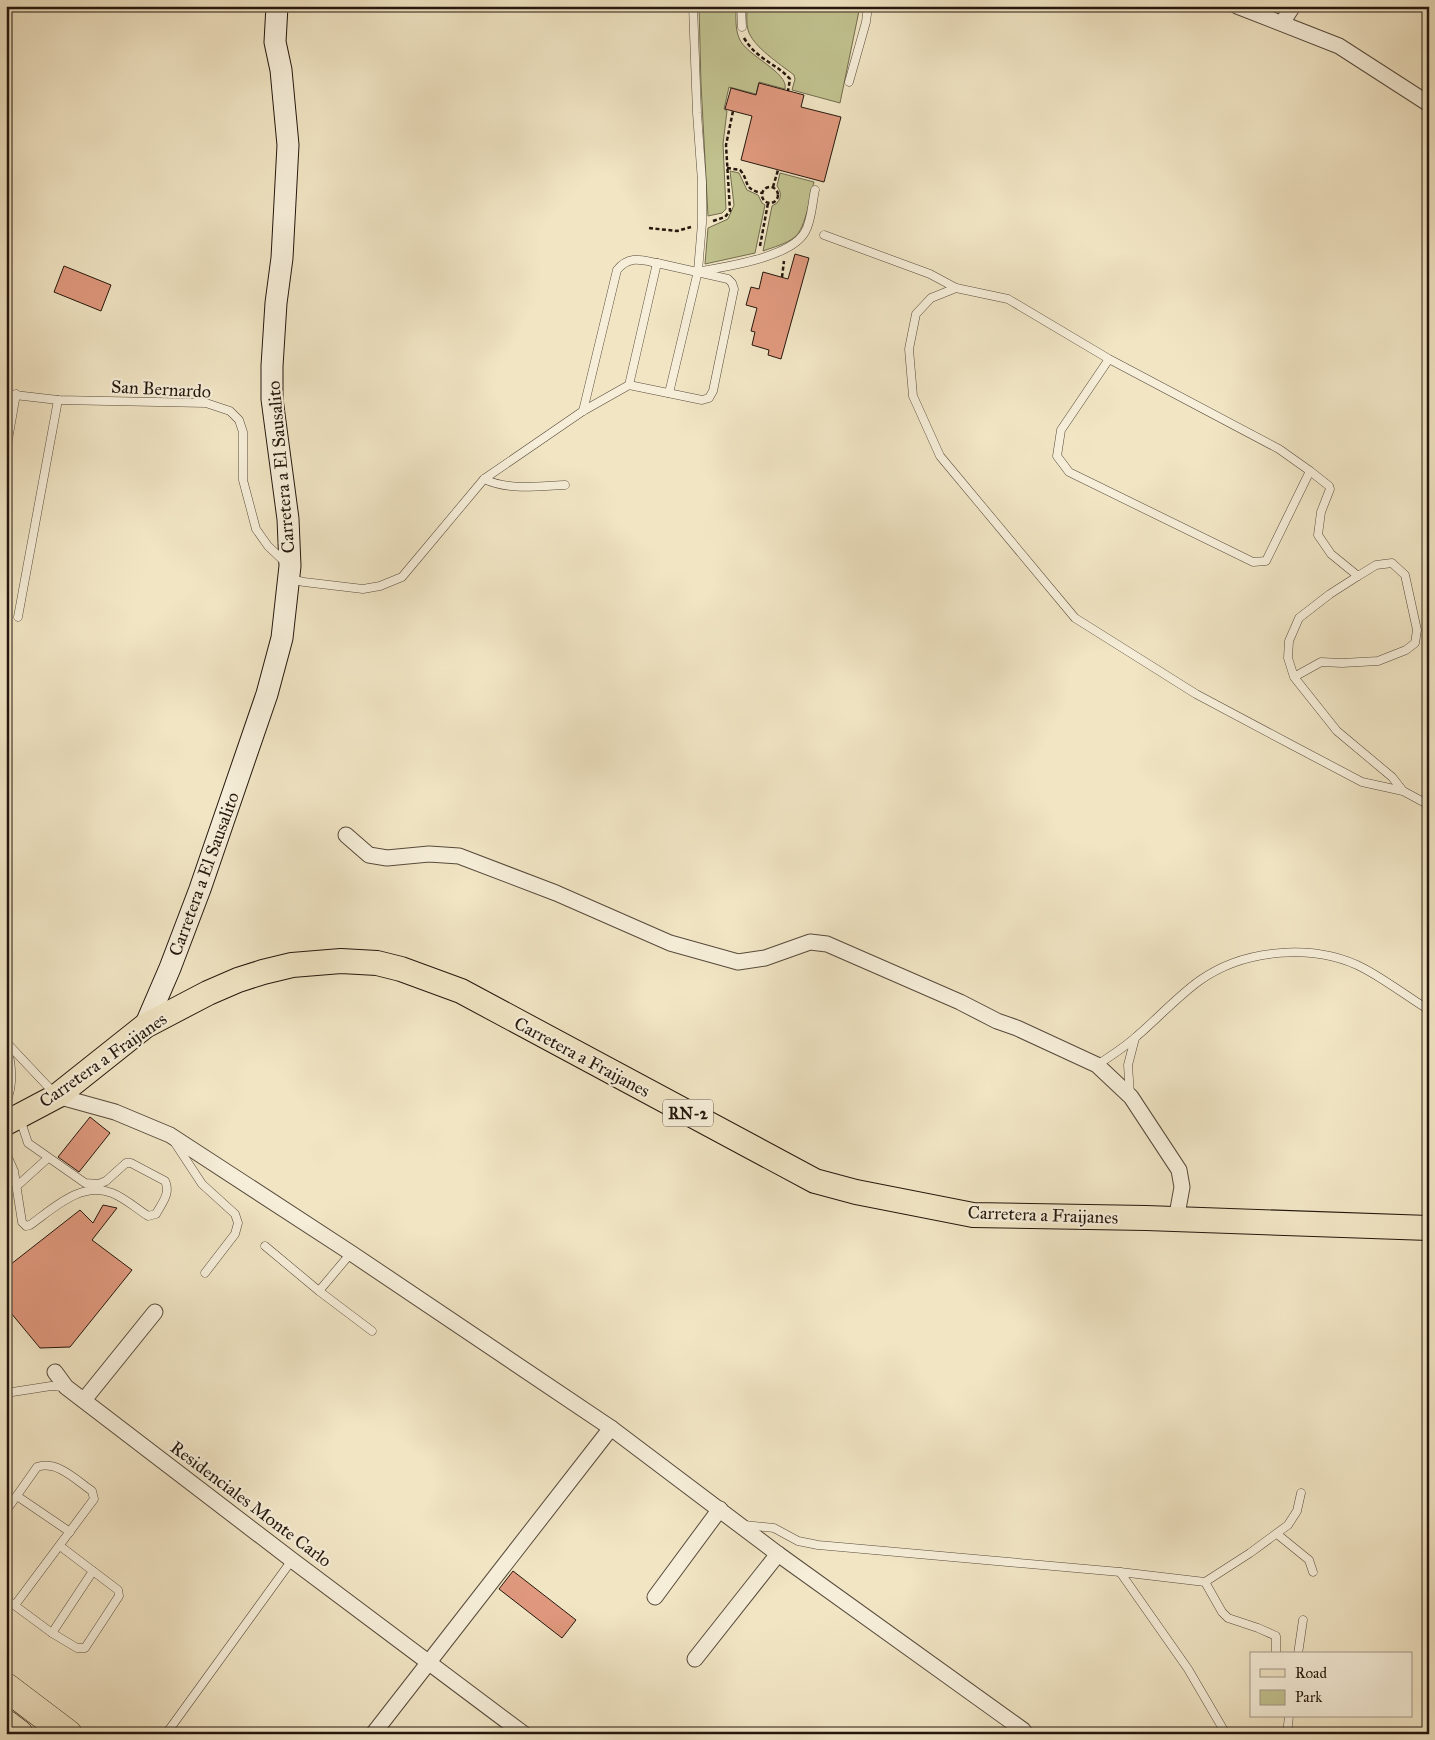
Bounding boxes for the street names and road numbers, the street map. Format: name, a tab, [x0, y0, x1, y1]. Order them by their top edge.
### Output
street label: San Bernardo	[111, 375, 211, 403]
street label: Carretera a El Sausalito	[263, 380, 299, 554]
street label: Carretera a El Sausalito	[164, 789, 244, 959]
street label: Carretera a Fraijanes	[35, 1008, 171, 1112]
street label: Carretera a Fraijanes	[510, 1012, 654, 1102]
road number: RN-2	[663, 1100, 713, 1126]
street label: Carretera a Fraijanes	[967, 1201, 1119, 1229]
street label: Residenciales Monte Carlo	[166, 1436, 336, 1572]

